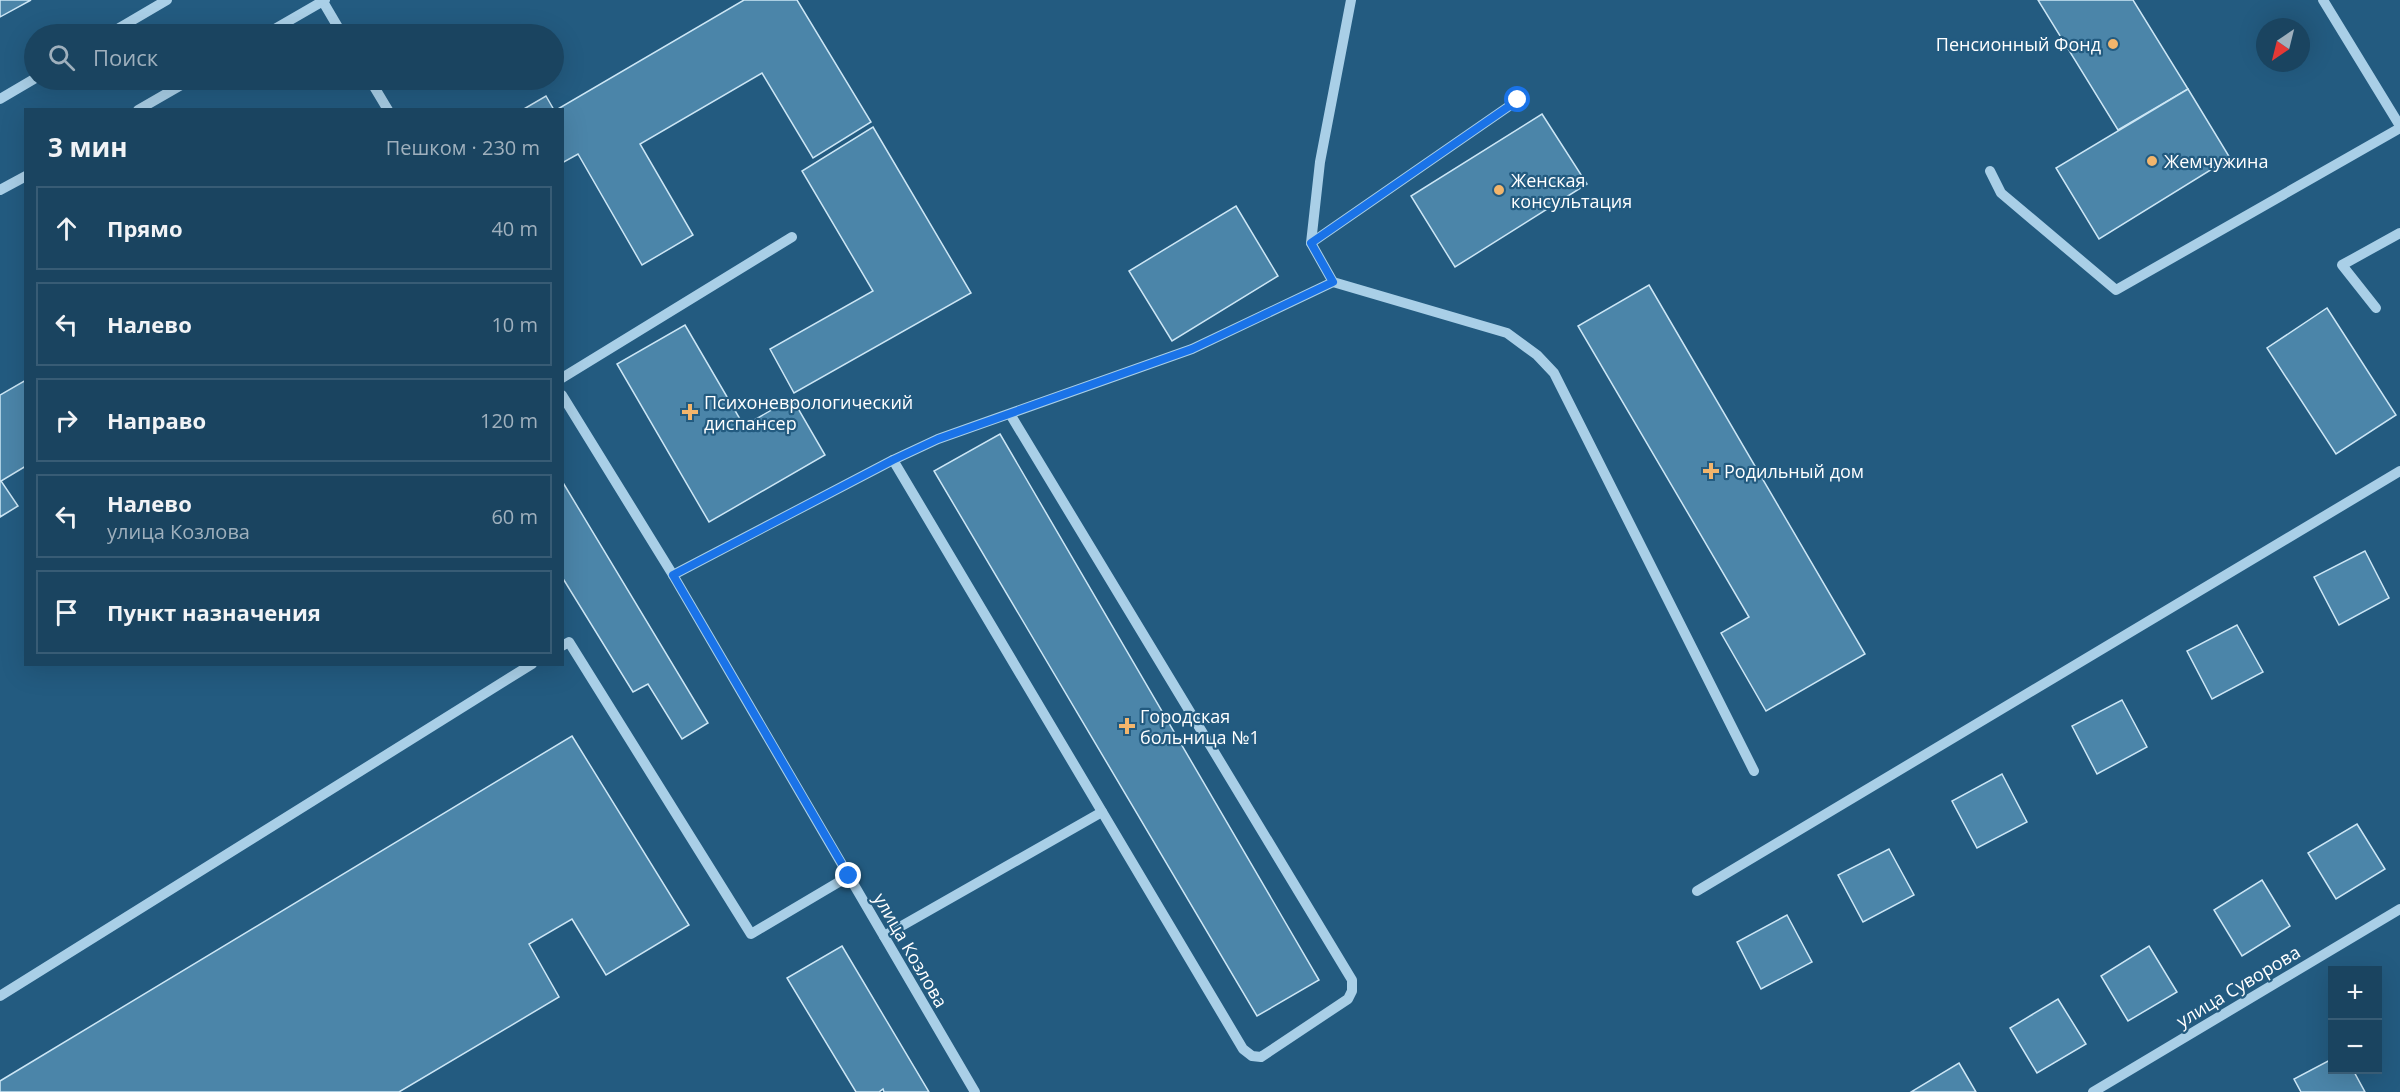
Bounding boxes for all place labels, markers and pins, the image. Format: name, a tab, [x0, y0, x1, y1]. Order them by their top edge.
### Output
place label: Пенсионный Фонд	[1936, 32, 2101, 56]
marker: Пенсионный Фонд	[2106, 37, 2120, 51]
place label: Жемчужина	[2164, 149, 2268, 173]
marker: Жемчужина	[2145, 154, 2159, 168]
place label: Женская консультация	[1511, 168, 1632, 213]
marker: Женская консультация	[1492, 183, 1506, 197]
place label: Психоневрологический диспансер	[704, 390, 913, 435]
marker: Психоневрологический диспансер	[681, 403, 699, 421]
place label: Родильный дом	[1724, 459, 1864, 483]
marker: Родильный дом	[1702, 462, 1720, 480]
place label: Городская больница №1	[1140, 704, 1260, 749]
marker: Городская больница №1	[1118, 717, 1136, 735]

